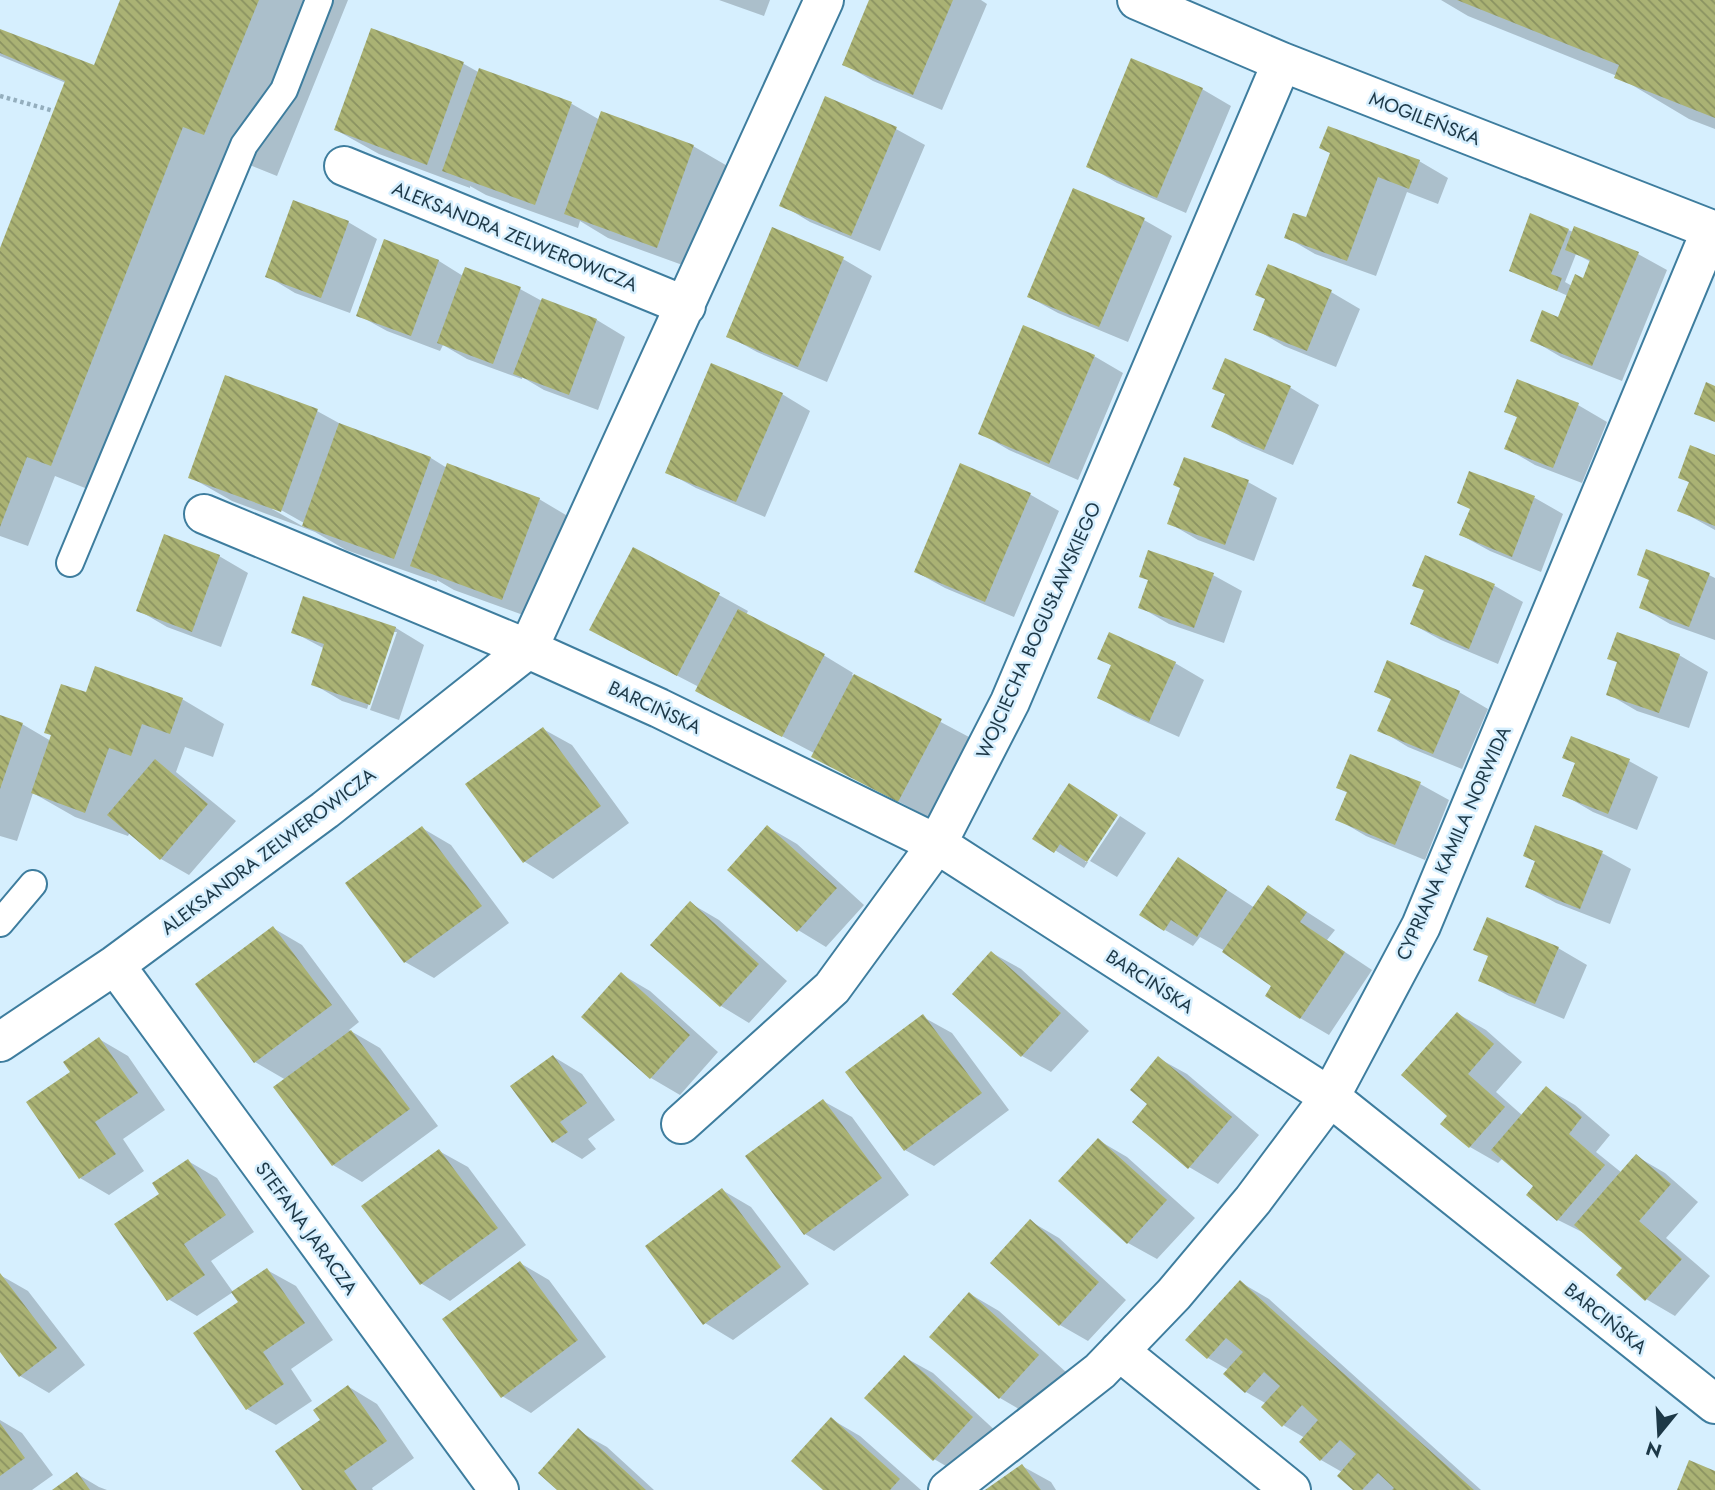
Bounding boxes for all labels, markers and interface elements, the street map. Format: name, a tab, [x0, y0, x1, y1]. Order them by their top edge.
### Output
street label: MOGILEŃSKA	[1365, 85, 1485, 152]
street label: ALEKSANDRA ZELWEROWICZA	[388, 175, 642, 298]
street label: WOJCIECHA BOGUSŁAWSKIEGO	[970, 498, 1107, 763]
street label: BARCIŃSKA	[604, 674, 706, 741]
street label: CYPRIANA KAMILA NORWIDA	[1390, 721, 1518, 965]
street label: ALEKSANDRA ZELWEROWICZA	[155, 761, 382, 941]
street label: BARCIŃSKA	[1101, 943, 1199, 1020]
street label: STEFANA JARACZA	[249, 1156, 364, 1301]
street label: BARCIŃSKA	[1558, 1277, 1653, 1360]
north arrow	[1624, 1399, 1694, 1469]
text: N	[1643, 1435, 1665, 1465]

